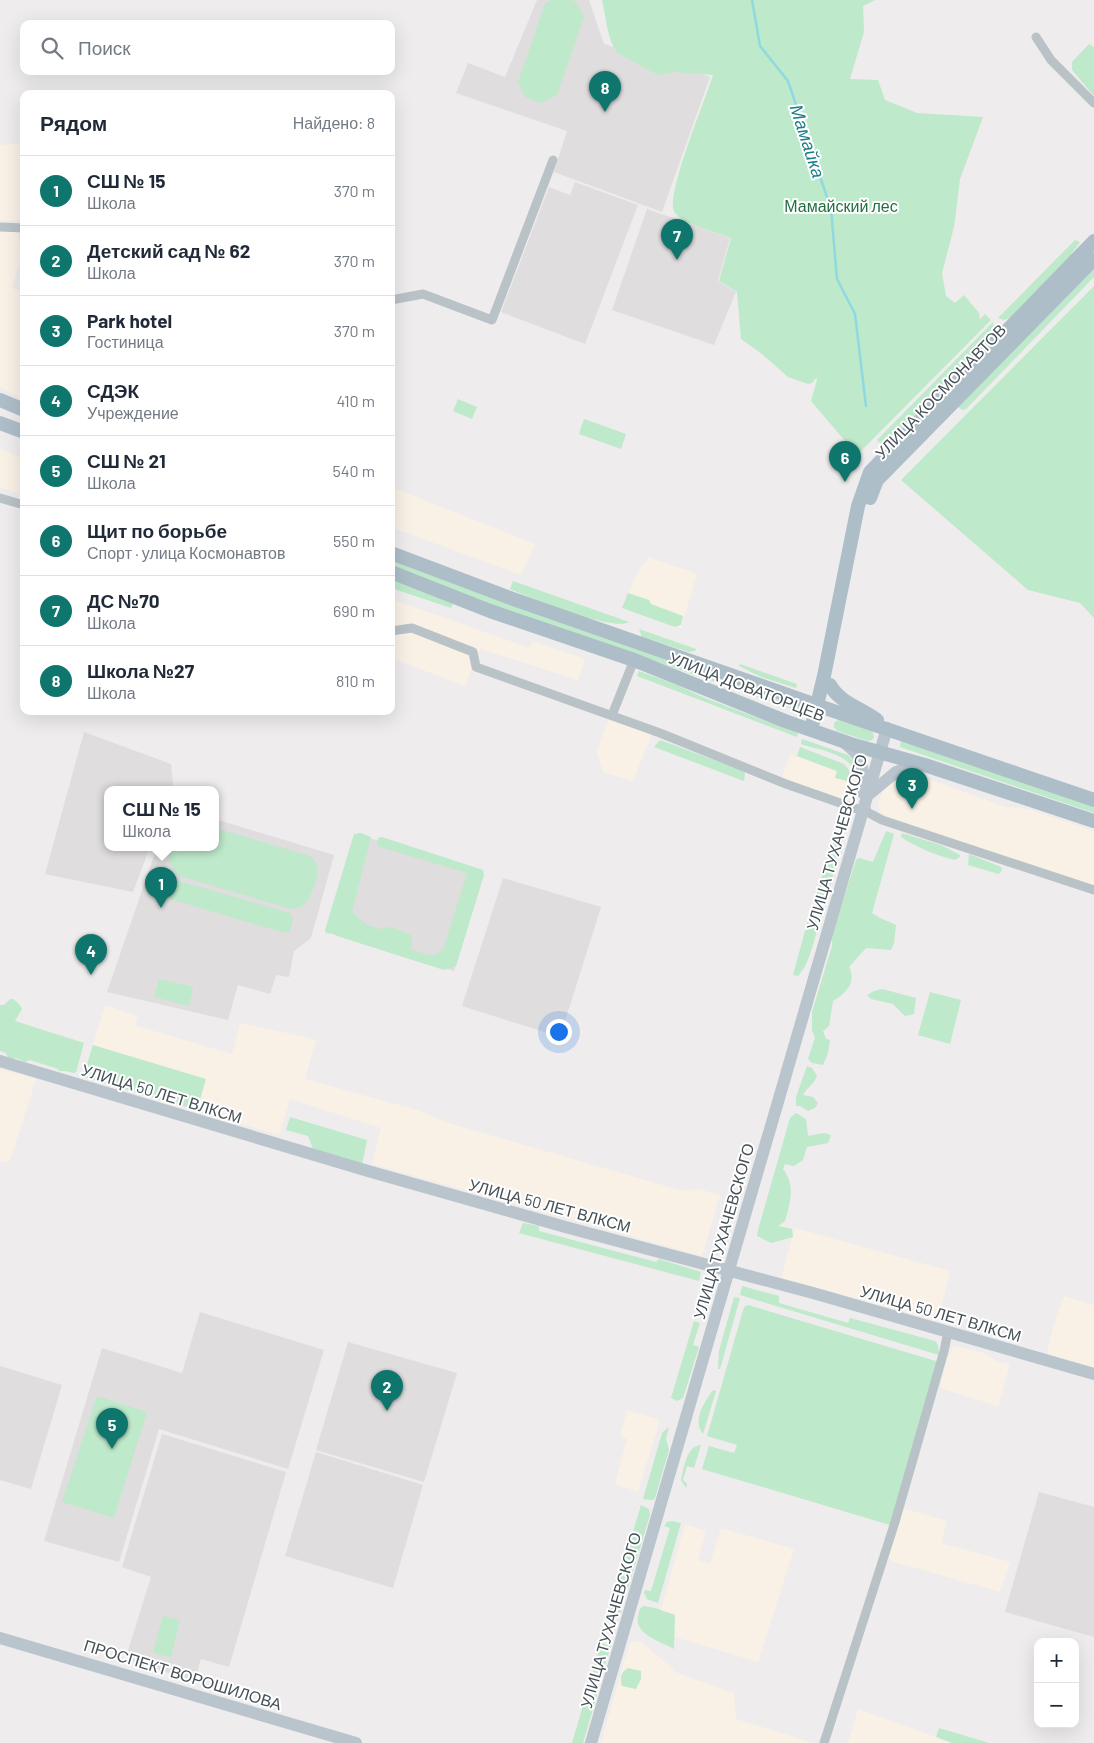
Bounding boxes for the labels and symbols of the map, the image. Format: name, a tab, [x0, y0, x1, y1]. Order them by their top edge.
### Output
pin: 8	[589, 71, 621, 112]
water label: Мамайка	[786, 101, 830, 181]
park label: Мамайский лес	[784, 196, 898, 215]
pin: 7	[661, 219, 693, 260]
street label: УЛИЦА КОСМОНАВТОВ	[871, 320, 1009, 462]
pin: 6	[829, 441, 861, 482]
street label: УЛИЦА ДОВАТОРЦЕВ	[666, 647, 828, 725]
street label: УЛИЦА ТУХАЧЕВСКОГО	[802, 752, 870, 932]
pin: 3	[896, 768, 928, 809]
pin: 1	[145, 867, 177, 908]
pin: 4	[75, 934, 107, 975]
your location	[546, 1019, 572, 1045]
street label: УЛИЦА 50 ЛЕТ ВЛКСМ	[79, 1060, 245, 1126]
street label: УЛИЦА ТУХАЧЕВСКОГО	[689, 1141, 757, 1321]
street label: УЛИЦА 50 ЛЕТ ВЛКСМ	[467, 1174, 633, 1236]
street label: УЛИЦА 50 ЛЕТ ВЛКСМ	[858, 1281, 1024, 1345]
pin: 2	[371, 1370, 403, 1411]
pin: 5	[96, 1408, 128, 1449]
street label: УЛИЦА ТУХАЧЕВСКОГО	[576, 1530, 644, 1710]
street label: ПРОСПЕКТ ВОРОШИЛОВА	[82, 1635, 284, 1713]

